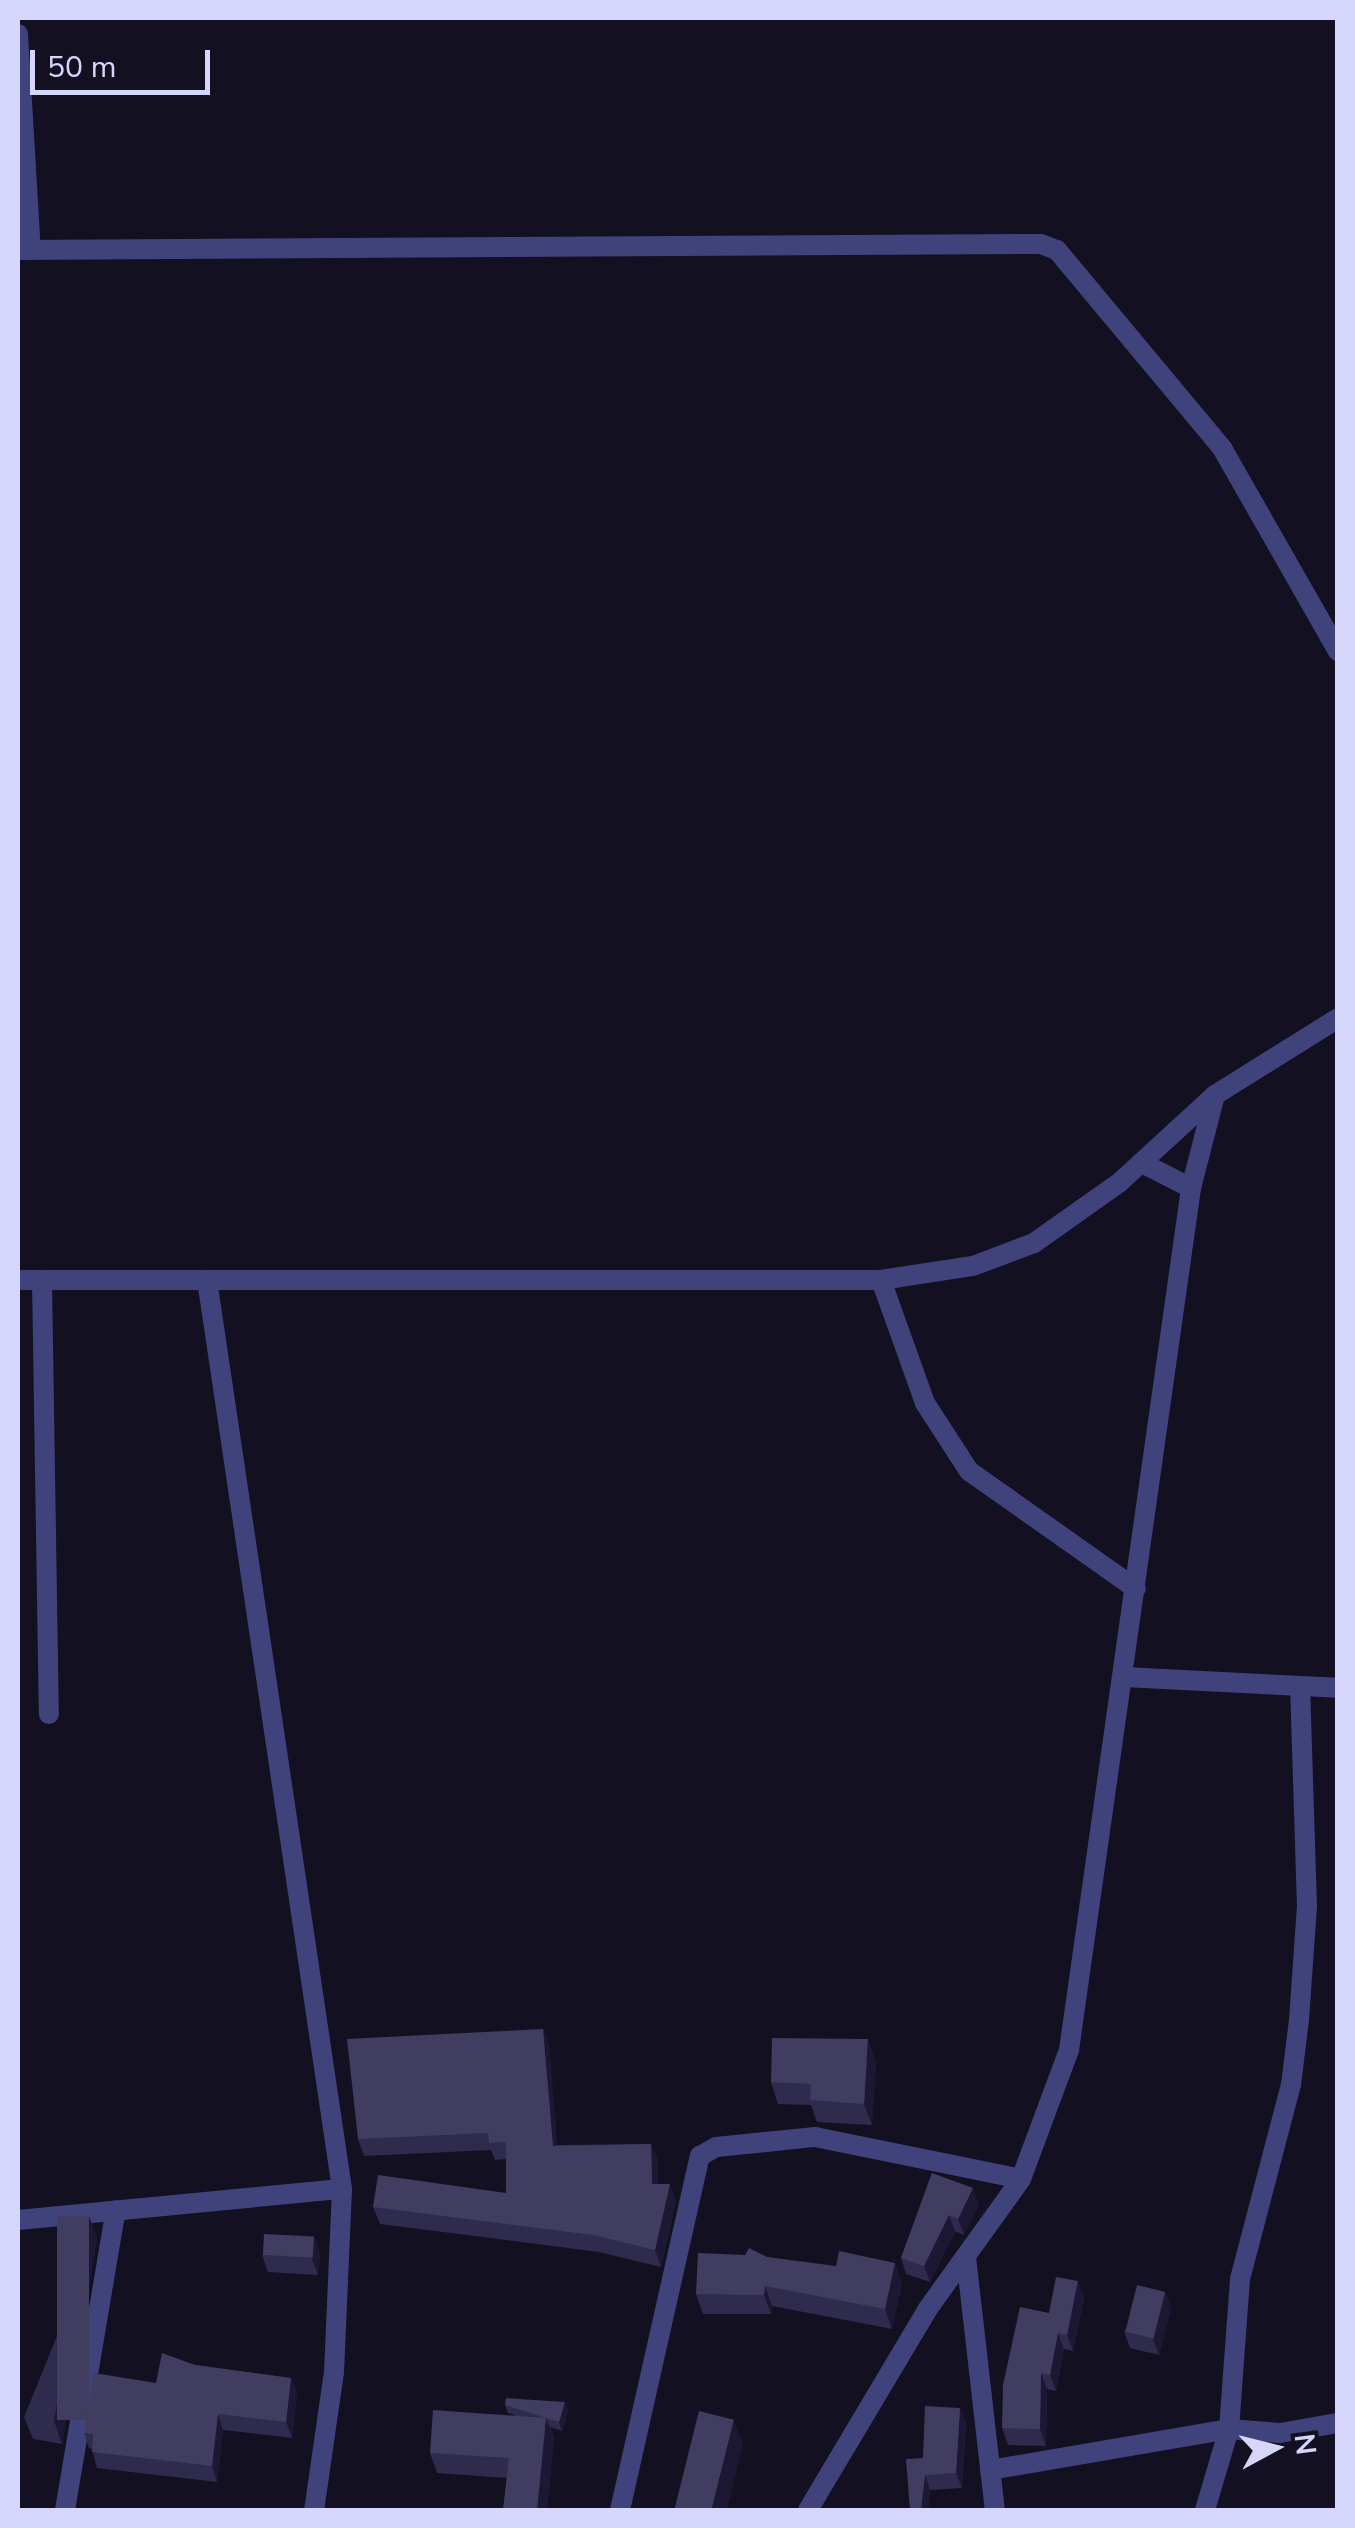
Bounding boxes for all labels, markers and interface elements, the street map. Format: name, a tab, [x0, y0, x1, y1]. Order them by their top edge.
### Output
scale bar	[35, 30, 215, 92]
text: 50 m	[47, 47, 116, 88]
north arrow	[1225, 2398, 1325, 2498]
text: N	[1285, 2432, 1325, 2457]

